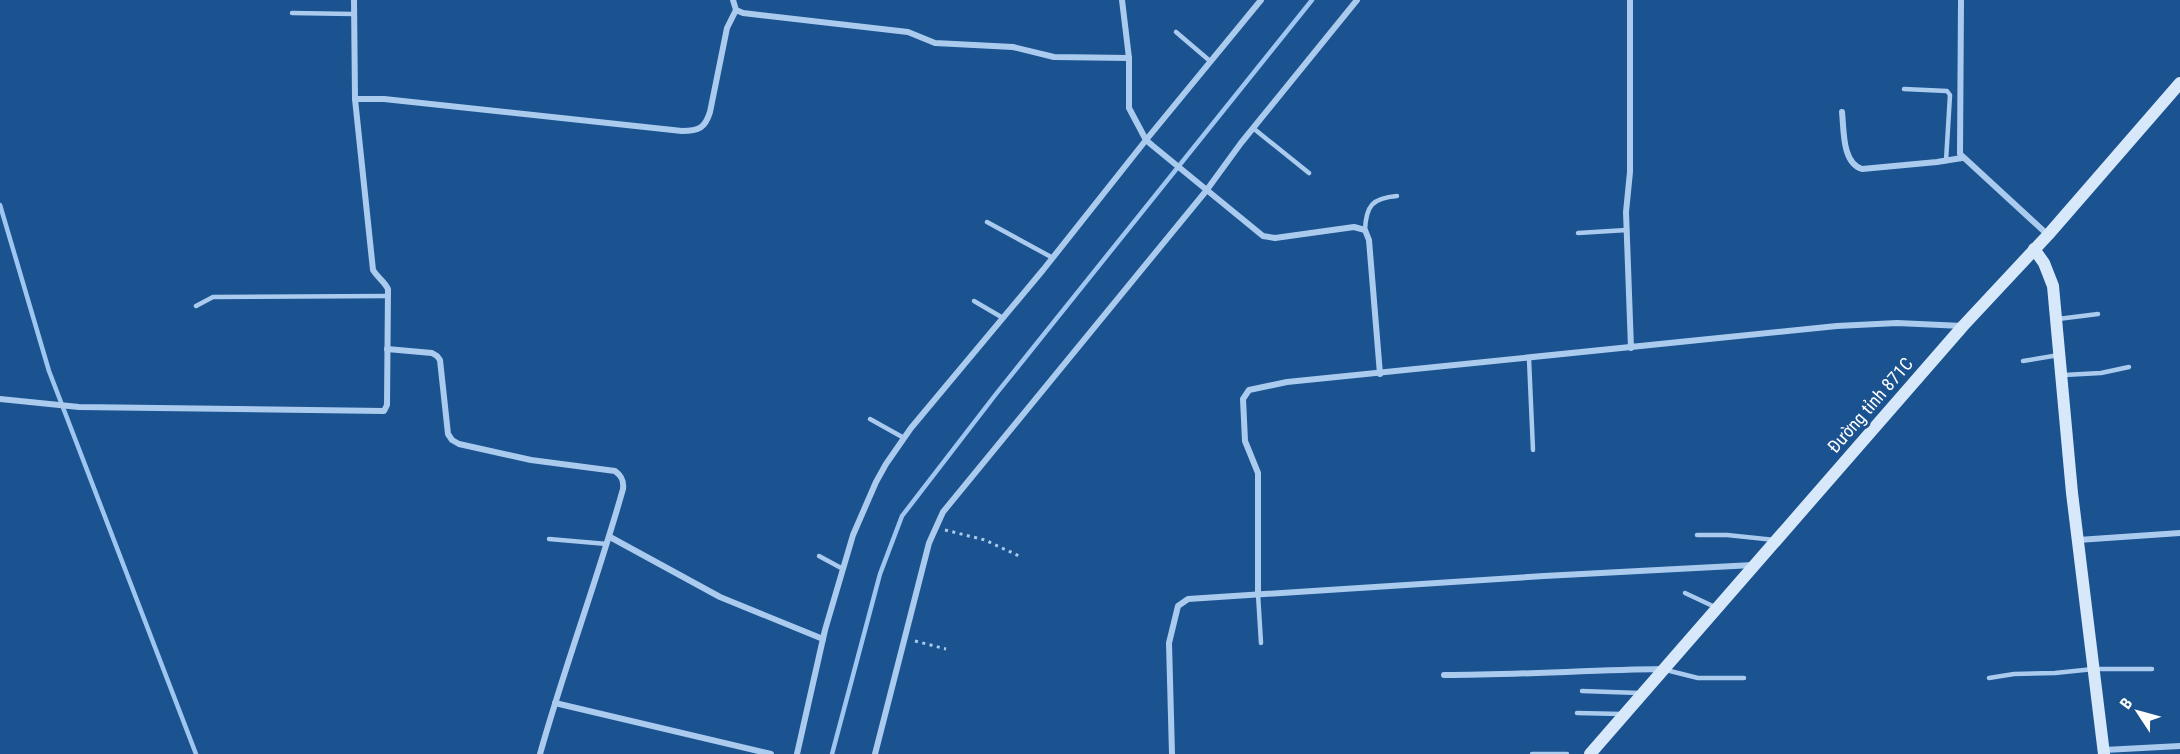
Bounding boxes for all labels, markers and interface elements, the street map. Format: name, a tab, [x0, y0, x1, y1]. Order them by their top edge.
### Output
street label: Đường tỉnh 871C	[1823, 353, 1917, 457]
north arrow	[2108, 682, 2168, 742]
text: B	[2116, 694, 2137, 713]

